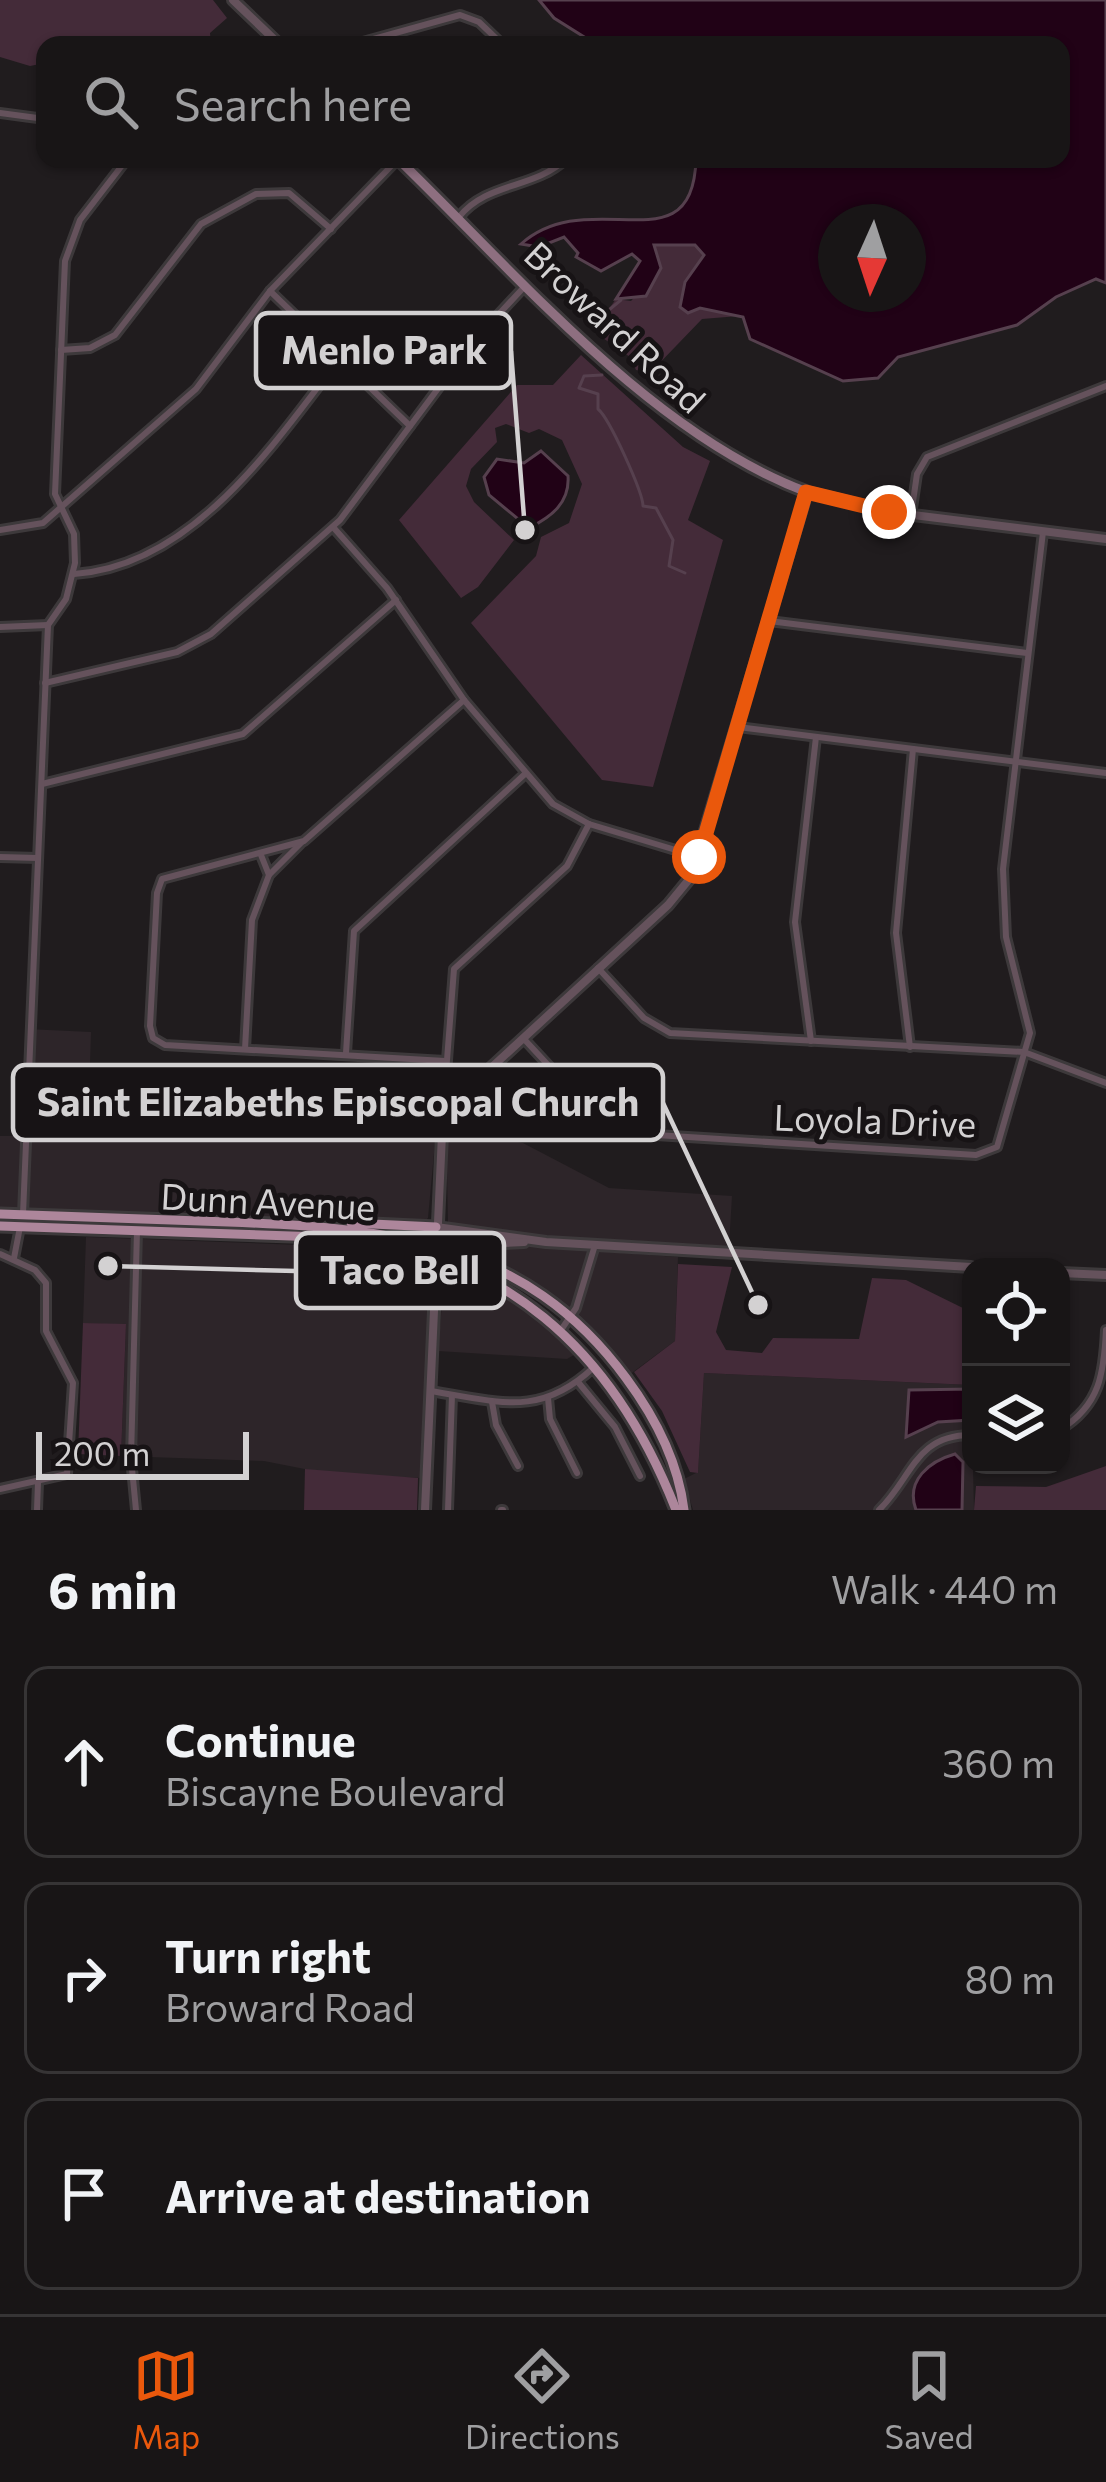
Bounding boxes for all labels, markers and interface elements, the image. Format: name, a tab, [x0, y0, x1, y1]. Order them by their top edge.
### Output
search box	[36, 36, 1070, 168]
icon: search	[78, 69, 144, 135]
text: Search here	[174, 75, 412, 130]
north arrow	[818, 204, 926, 312]
street label: Broward Road	[517, 231, 715, 421]
callout: Menlo Park	[256, 313, 511, 388]
text: Menlo Park	[281, 324, 487, 372]
route end	[862, 485, 916, 539]
route start	[672, 830, 726, 884]
callout: Saint Elizabeths Episcopal Church	[13, 1065, 663, 1140]
text: Saint Elizabeths Episcopal Church	[37, 1076, 639, 1124]
street label: Loyola Drive	[773, 1093, 977, 1145]
street label: Dunn Avenue	[160, 1172, 376, 1228]
callout: Taco Bell	[296, 1233, 504, 1308]
text: Taco Bell	[320, 1244, 480, 1292]
map controls	[962, 1258, 1070, 1474]
button: locate	[962, 1258, 1070, 1366]
button: layers	[962, 1366, 1070, 1474]
scale bar	[36, 1426, 249, 1479]
text: 200 m	[54, 1432, 150, 1473]
text: 6 min	[48, 1557, 177, 1620]
text: Walk · 440 m	[831, 1564, 1058, 1612]
text: Continue	[165, 1711, 356, 1766]
icon: ahead	[51, 1729, 117, 1795]
text: 360 m	[942, 1738, 1055, 1786]
text: Biscayne Boulevard	[165, 1766, 505, 1814]
text: Turn right	[165, 1927, 371, 1982]
icon: right	[51, 1945, 117, 2011]
text: 80 m	[964, 1954, 1055, 2002]
text: Broward Road	[165, 1982, 415, 2030]
icon: arrive	[51, 2161, 117, 2227]
text: Arrive at destination	[165, 2167, 591, 2222]
tab: Map	[132, 2343, 200, 2456]
tab: Directions	[465, 2343, 620, 2456]
tab: Saved	[885, 2343, 974, 2456]

